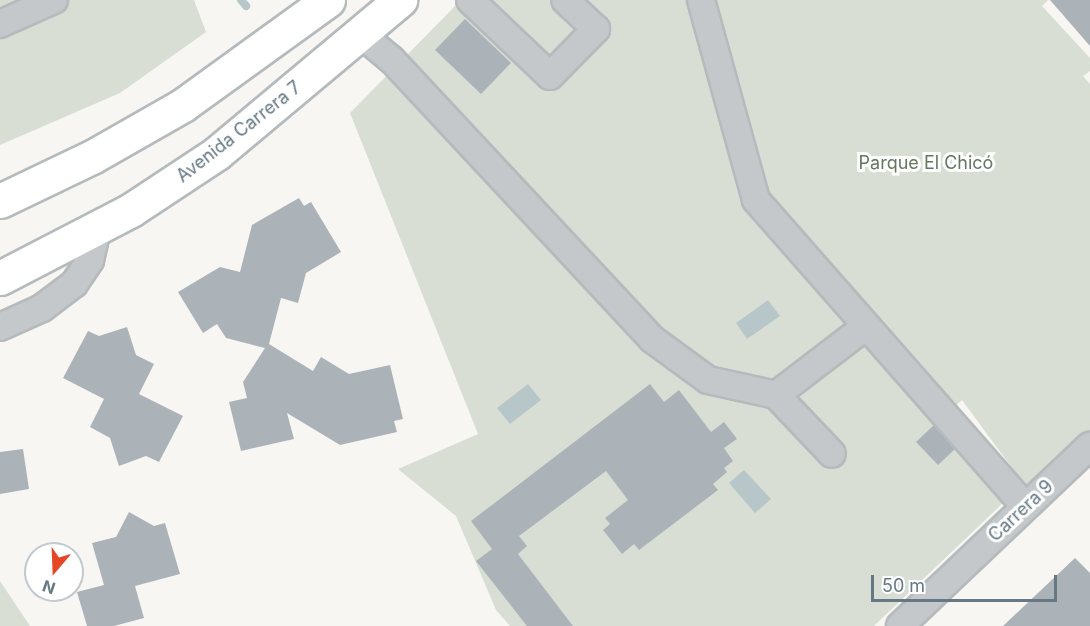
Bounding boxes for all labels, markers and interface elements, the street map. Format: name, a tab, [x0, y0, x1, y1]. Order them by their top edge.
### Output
street label: Avenida Carrera 7	[172, 77, 306, 187]
park label: Parque El Chicó	[859, 152, 993, 174]
street label: Carrera 9	[984, 476, 1058, 546]
north arrow	[24, 542, 84, 602]
scale bar	[874, 563, 1060, 601]
text: 50 m	[882, 575, 925, 596]
text: N	[40, 576, 58, 599]

